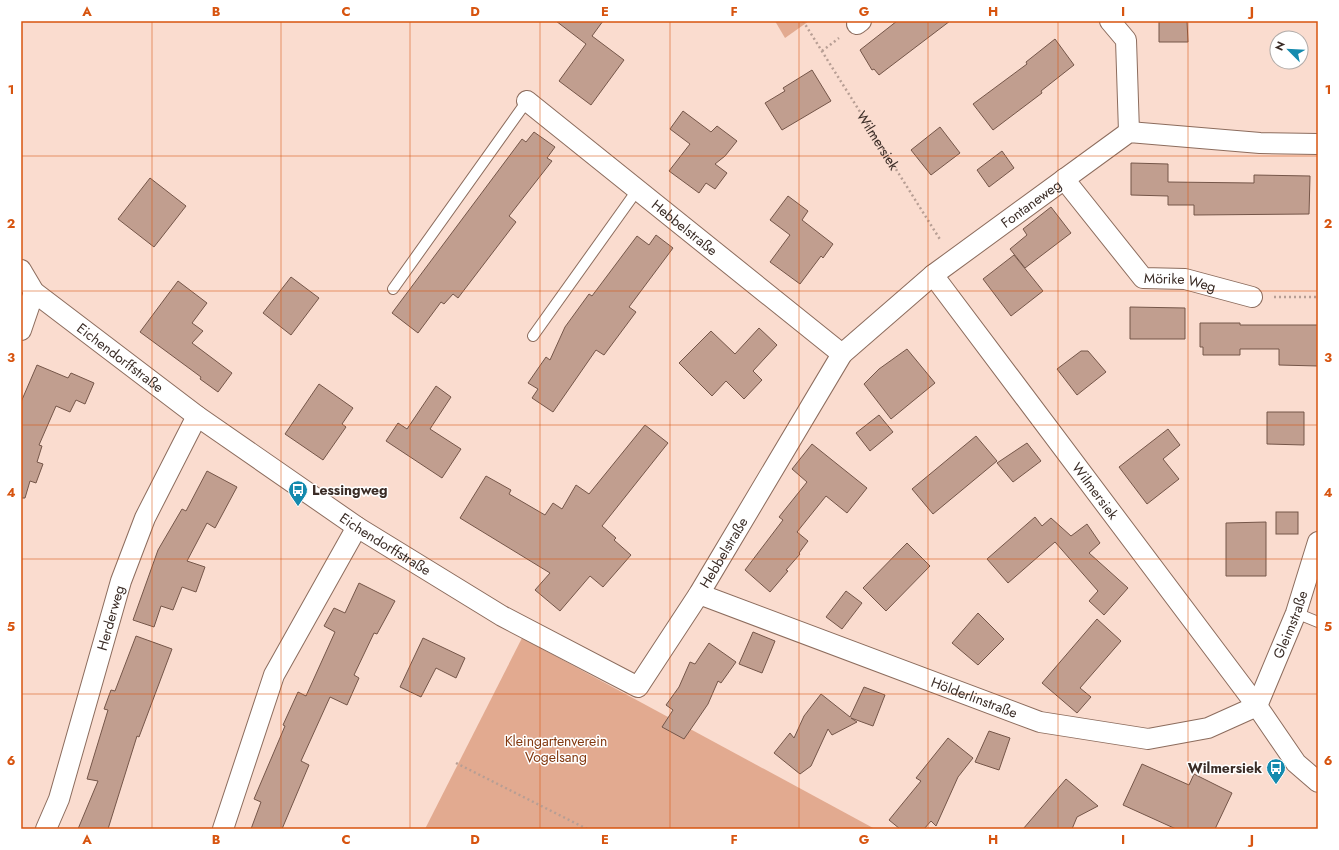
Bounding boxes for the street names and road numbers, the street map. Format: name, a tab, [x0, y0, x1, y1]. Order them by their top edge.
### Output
street label: Wilmersiek	[852, 107, 904, 175]
street label: Fontaneweg	[997, 175, 1065, 232]
street label: Hebbelstraße	[647, 195, 722, 260]
street label: Mörike Weg	[1144, 268, 1218, 297]
street label: Eichendorffstraße	[73, 318, 168, 397]
street label: Wilmersiek	[1067, 458, 1124, 524]
street label: Eichendorffstraße	[336, 508, 435, 580]
street label: Hebbelstraße	[695, 513, 753, 592]
street label: Herderweg	[92, 583, 129, 653]
street label: Gleimstraße	[1268, 588, 1312, 662]
street label: Hölderlinstraße	[928, 672, 1020, 723]

